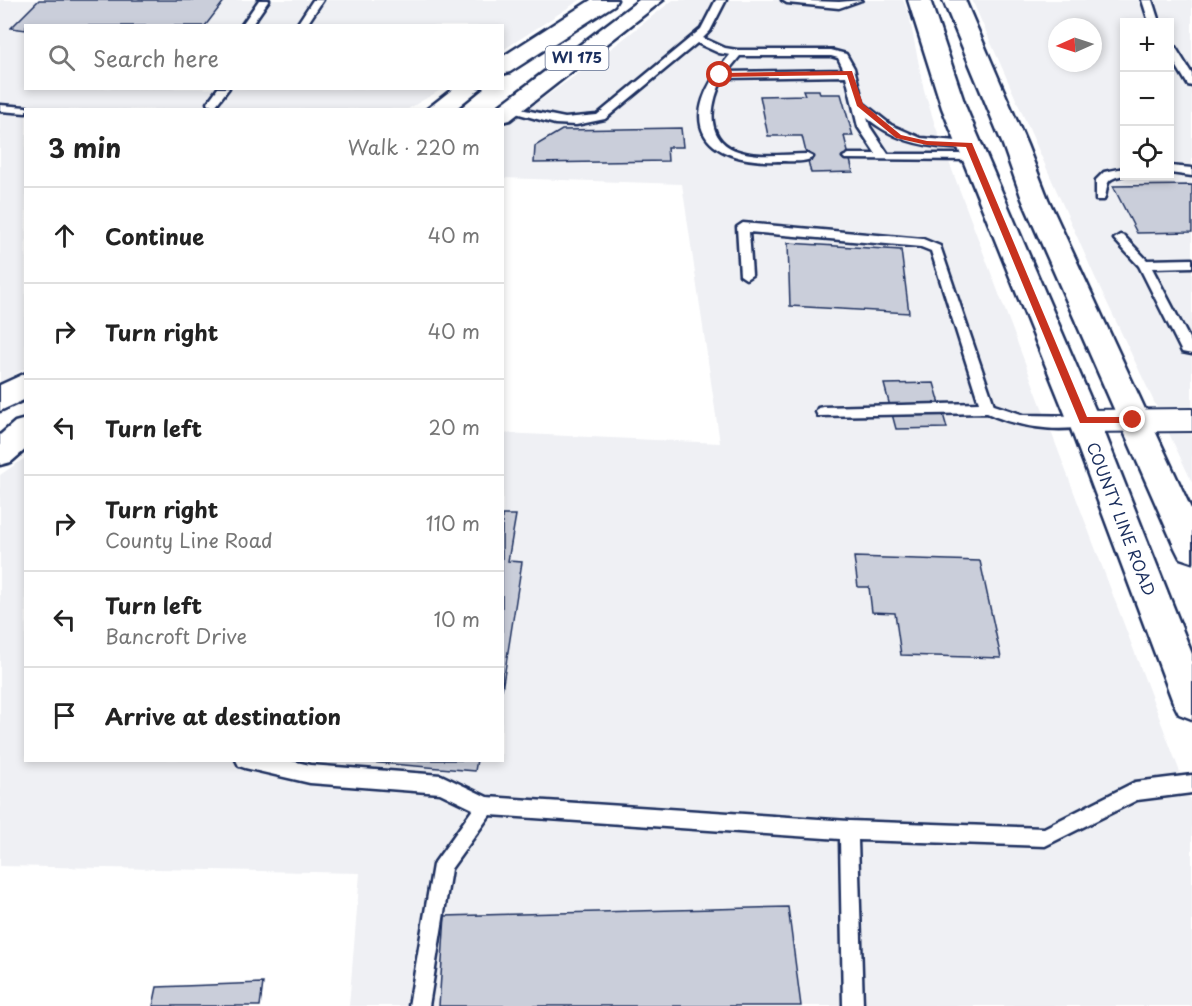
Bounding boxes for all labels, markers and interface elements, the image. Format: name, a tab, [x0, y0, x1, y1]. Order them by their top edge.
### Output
north arrow	[1048, 18, 1102, 72]
map controls	[1120, 18, 1174, 180]
button: +	[1120, 18, 1174, 72]
search box	[24, 24, 504, 90]
icon: search	[45, 41, 78, 74]
text: Search here	[93, 41, 219, 74]
road number: WI 175	[546, 46, 608, 70]
route start	[706, 61, 732, 87]
button: −	[1120, 72, 1174, 126]
button: locate	[1120, 126, 1174, 180]
text: 3 min	[48, 128, 121, 167]
text: Walk · 220 m	[348, 132, 480, 162]
icon: ahead	[48, 219, 81, 252]
text: Continue	[105, 219, 204, 252]
text: 40 m	[428, 220, 480, 250]
icon: right	[48, 315, 81, 348]
text: Turn right	[105, 315, 218, 348]
text: 40 m	[428, 316, 480, 346]
route end	[1119, 406, 1145, 432]
icon: left	[48, 411, 81, 444]
text: Turn left	[105, 411, 202, 444]
text: 20 m	[428, 412, 480, 442]
street label: COUNTY LINE ROAD	[1081, 438, 1162, 599]
text: Turn right	[105, 492, 218, 525]
icon: right	[48, 507, 81, 540]
text: 110 m	[426, 508, 480, 538]
text: County Line Road	[105, 525, 273, 555]
text: Turn left	[105, 588, 202, 621]
icon: left	[48, 603, 81, 636]
text: 10 m	[433, 604, 480, 634]
text: Bancroft Drive	[105, 621, 247, 651]
icon: arrive	[48, 699, 81, 732]
text: Arrive at destination	[105, 699, 341, 732]

